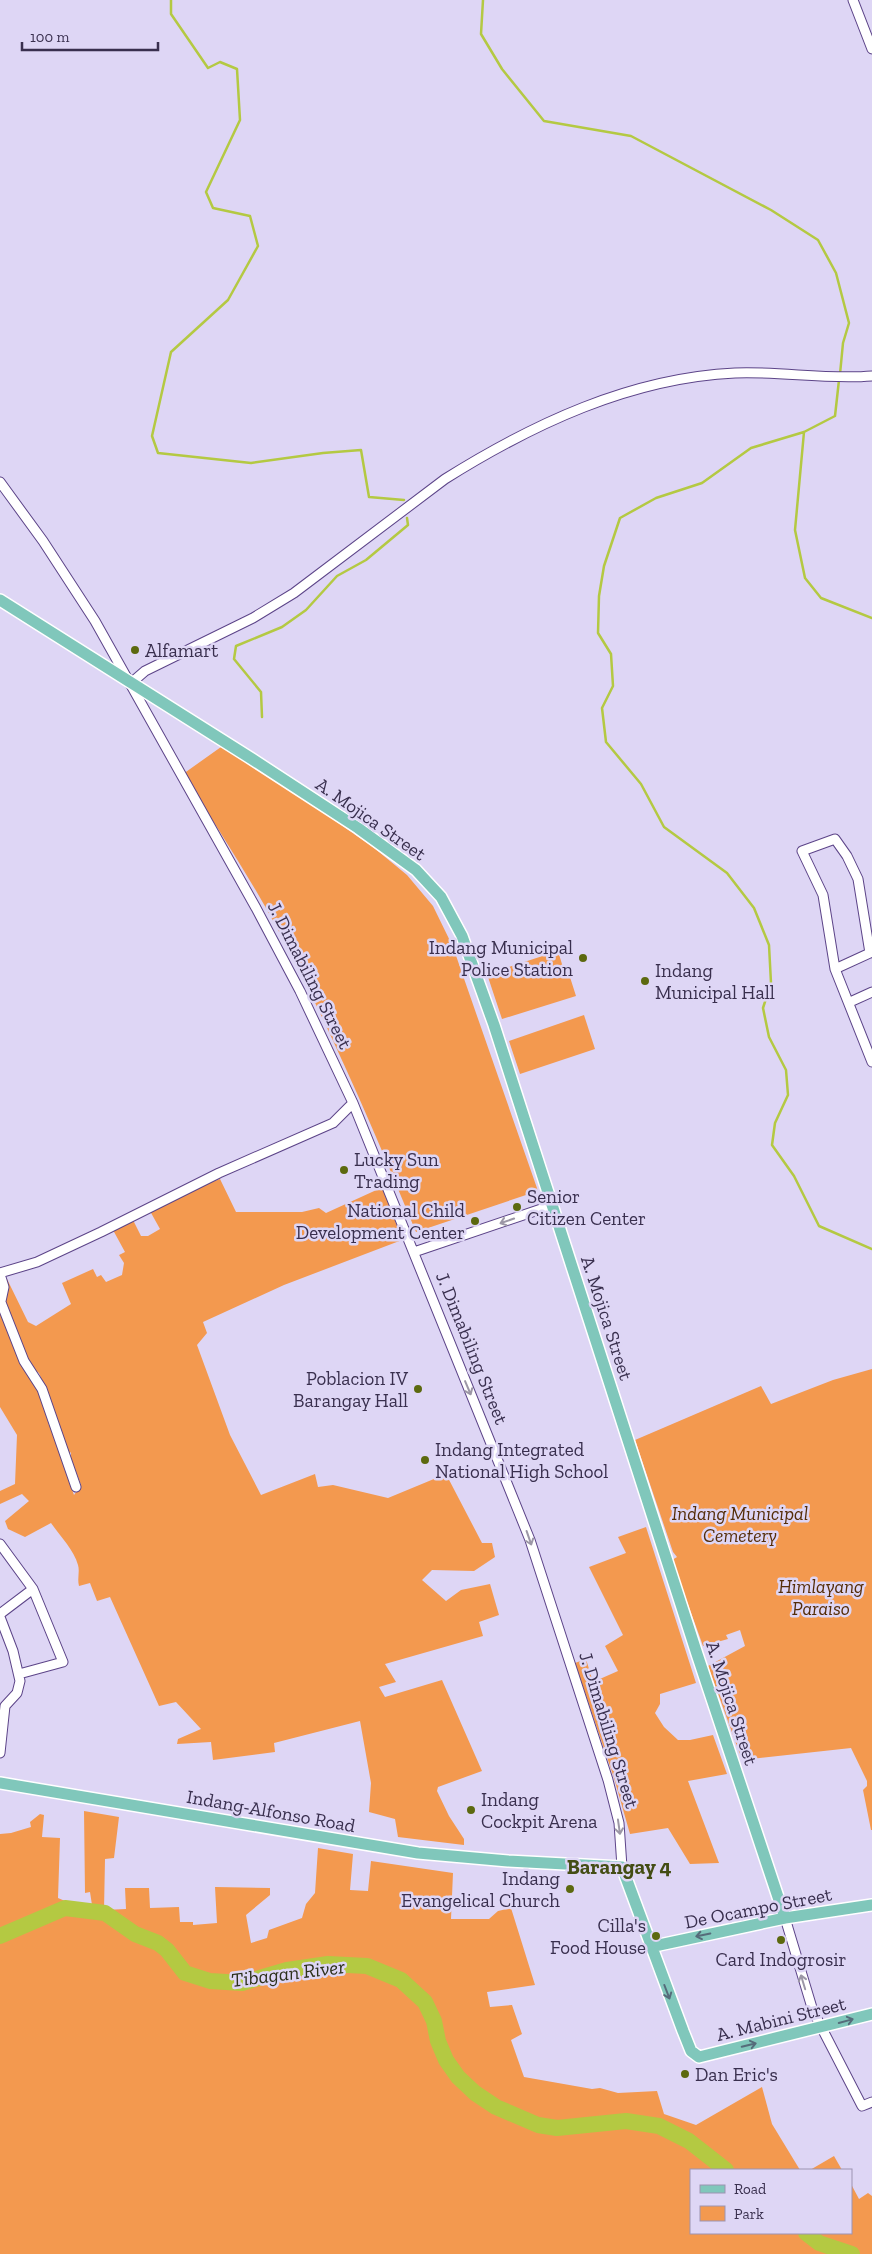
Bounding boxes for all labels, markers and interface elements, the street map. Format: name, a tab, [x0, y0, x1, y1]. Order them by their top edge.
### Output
scale bar	[22, 20, 159, 52]
text: 100 m	[30, 28, 69, 46]
place label: Alfamart	[145, 639, 218, 662]
marker: Alfamart	[129, 644, 141, 656]
street label: A. Mojica Street	[312, 773, 430, 865]
street label: J. Dimabiling Street	[263, 897, 357, 1053]
place label: Indang Municipal Police Station	[429, 936, 573, 981]
marker: Indang Municipal Police Station	[577, 952, 589, 964]
place label: Indang Municipal Hall	[655, 959, 775, 1004]
marker: Indang Municipal Hall	[639, 975, 651, 987]
place label: Lucky Sun Trading	[354, 1148, 439, 1193]
marker: Lucky Sun Trading	[338, 1164, 350, 1176]
place label: Senior Citizen Center	[527, 1185, 646, 1230]
place label: National Child Development Center	[296, 1199, 466, 1244]
marker: Senior Citizen Center	[511, 1201, 523, 1213]
marker: National Child Development Center	[469, 1215, 481, 1227]
one-way arrow	[500, 1217, 515, 1226]
street label: A. Mojica Street	[576, 1253, 638, 1383]
street label: J. Dimabiling Street	[431, 1268, 513, 1428]
place label: Poblacion IV Barangay Hall	[293, 1367, 409, 1412]
one-way arrow	[464, 1380, 474, 1395]
marker: Poblacion IV Barangay Hall	[412, 1383, 424, 1395]
place label: Indang Integrated National High School	[435, 1438, 608, 1483]
marker: Indang Integrated National High School	[419, 1454, 431, 1466]
park label: Indang Municipal Cemetery	[672, 1502, 808, 1547]
one-way arrow	[525, 1530, 534, 1546]
park label: Himlayang Paraiso	[778, 1575, 864, 1620]
street label: A. Mojica Street	[701, 1638, 763, 1768]
street label: J. Dimabiling Street	[574, 1649, 644, 1811]
street label: Indang-Alfonso Road	[185, 1785, 358, 1837]
place label: Indang Cockpit Arena	[481, 1788, 598, 1833]
marker: Indang Cockpit Arena	[465, 1804, 477, 1816]
one-way arrow	[614, 1819, 624, 1835]
district label: Barangay 4	[567, 1854, 671, 1879]
place label: Indang Evangelical Church	[401, 1867, 561, 1912]
street label: De Ocampo Street	[682, 1882, 834, 1934]
marker: Indang Evangelical Church	[564, 1883, 576, 1895]
place label: Cilla's Food House	[550, 1914, 646, 1959]
marker: Cilla's Food House	[650, 1930, 662, 1942]
one-way arrow	[696, 1931, 712, 1941]
marker: Card Indogrosir	[775, 1934, 787, 1946]
place label: Card Indogrosir	[715, 1948, 847, 1971]
water label: Tibagan River	[230, 1954, 346, 1992]
one-way arrow	[798, 1974, 807, 1990]
one-way arrow	[663, 1984, 673, 1999]
street label: A. Mabini Street	[714, 1992, 848, 2046]
one-way arrow	[838, 2015, 854, 2025]
one-way arrow	[741, 2040, 757, 2049]
place label: Dan Eric's	[695, 2063, 778, 2086]
marker: Dan Eric's	[679, 2068, 691, 2080]
legend	[690, 2169, 852, 2234]
text: Road	[734, 2180, 767, 2198]
text: Park	[734, 2205, 764, 2223]

